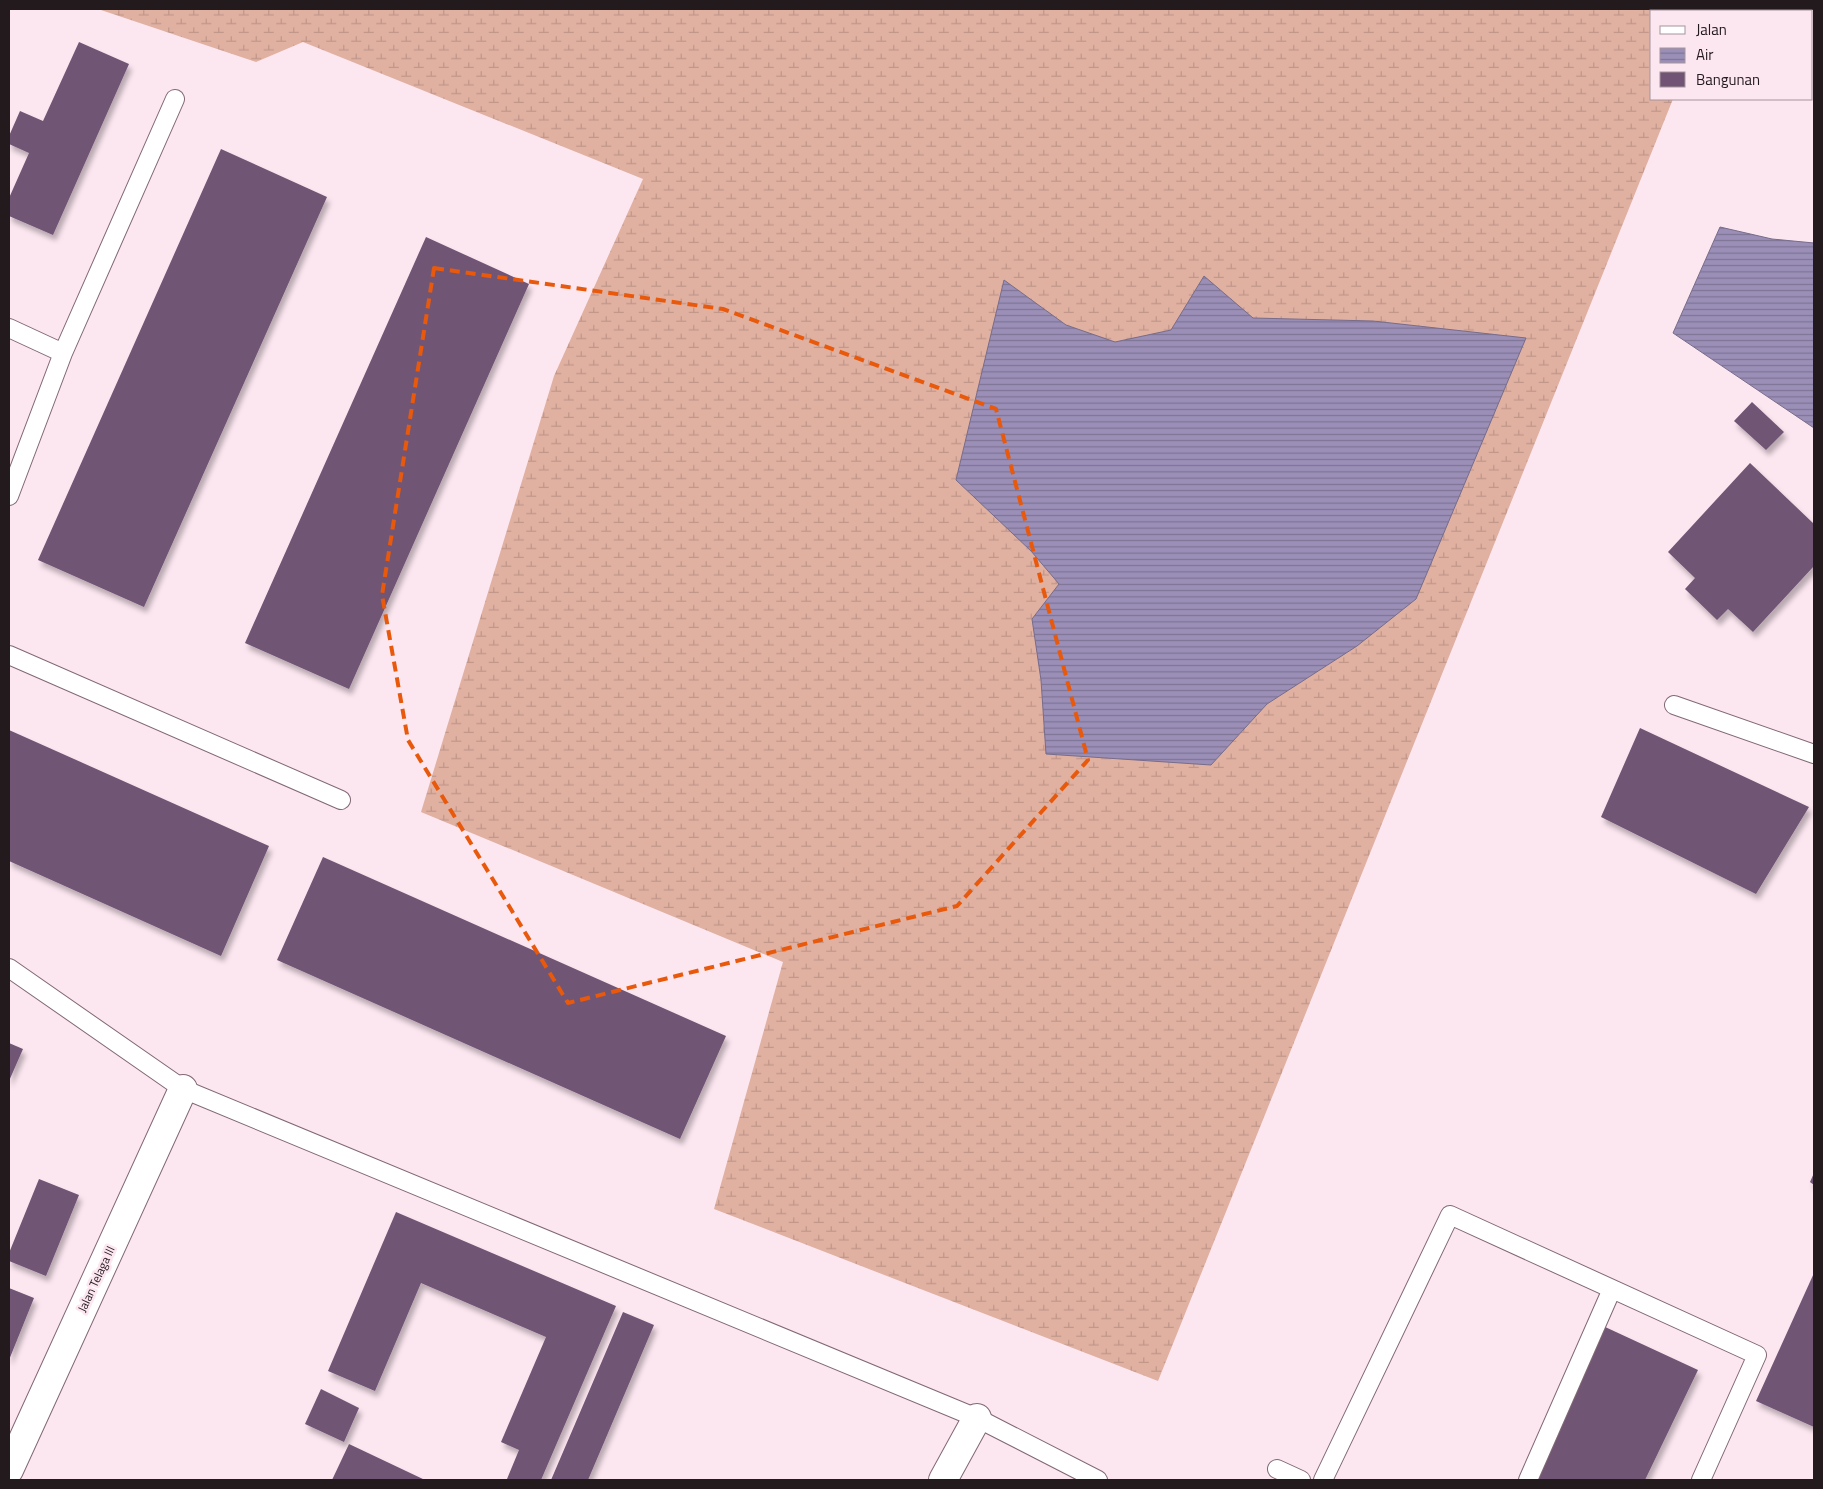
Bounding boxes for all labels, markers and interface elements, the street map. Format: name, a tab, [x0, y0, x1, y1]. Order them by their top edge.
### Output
legend	[1650, 10, 1813, 100]
text: Jalan	[1696, 18, 1727, 41]
text: Air	[1696, 43, 1713, 66]
text: Bangunan	[1696, 68, 1760, 91]
street label: Jalan Telaga III	[72, 1243, 120, 1315]

